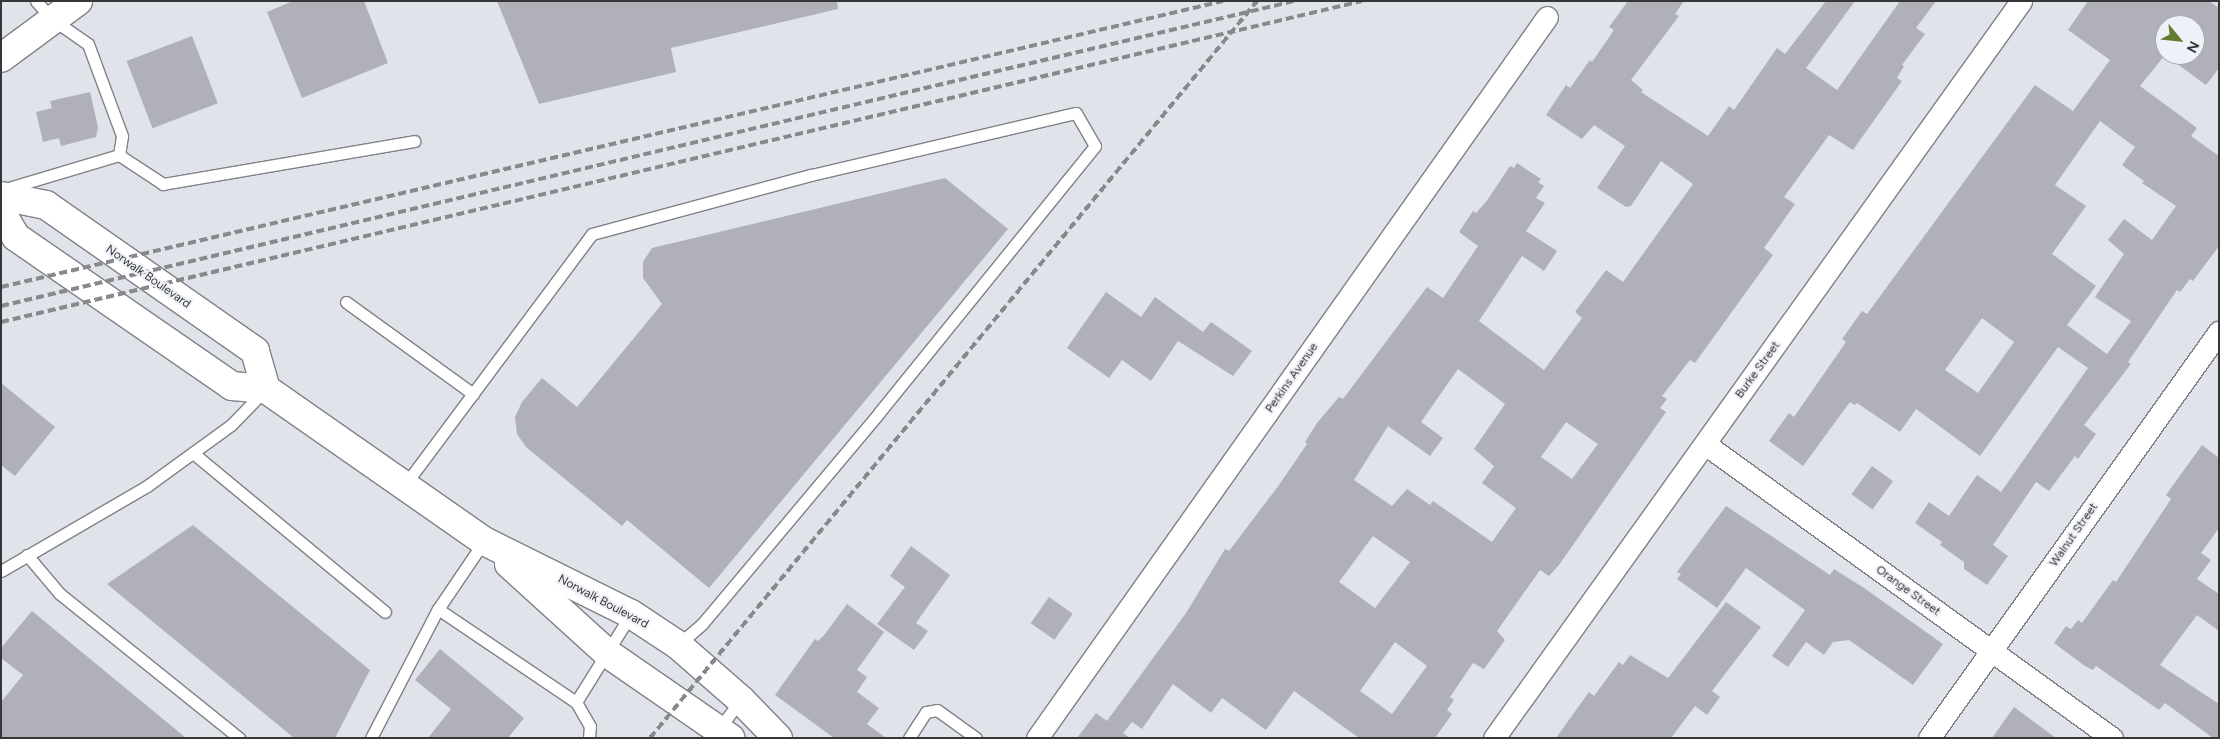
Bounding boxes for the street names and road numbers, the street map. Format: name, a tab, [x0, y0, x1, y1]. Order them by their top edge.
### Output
street label: Norwalk Boulevard	[103, 242, 193, 312]
street label: Burke Street	[1733, 339, 1783, 401]
street label: Perkins Avenue	[1263, 340, 1321, 416]
street label: Walnut Street	[2047, 500, 2101, 570]
street label: Orange Street	[1873, 563, 1943, 619]
street label: Norwalk Boulevard	[555, 572, 651, 632]

